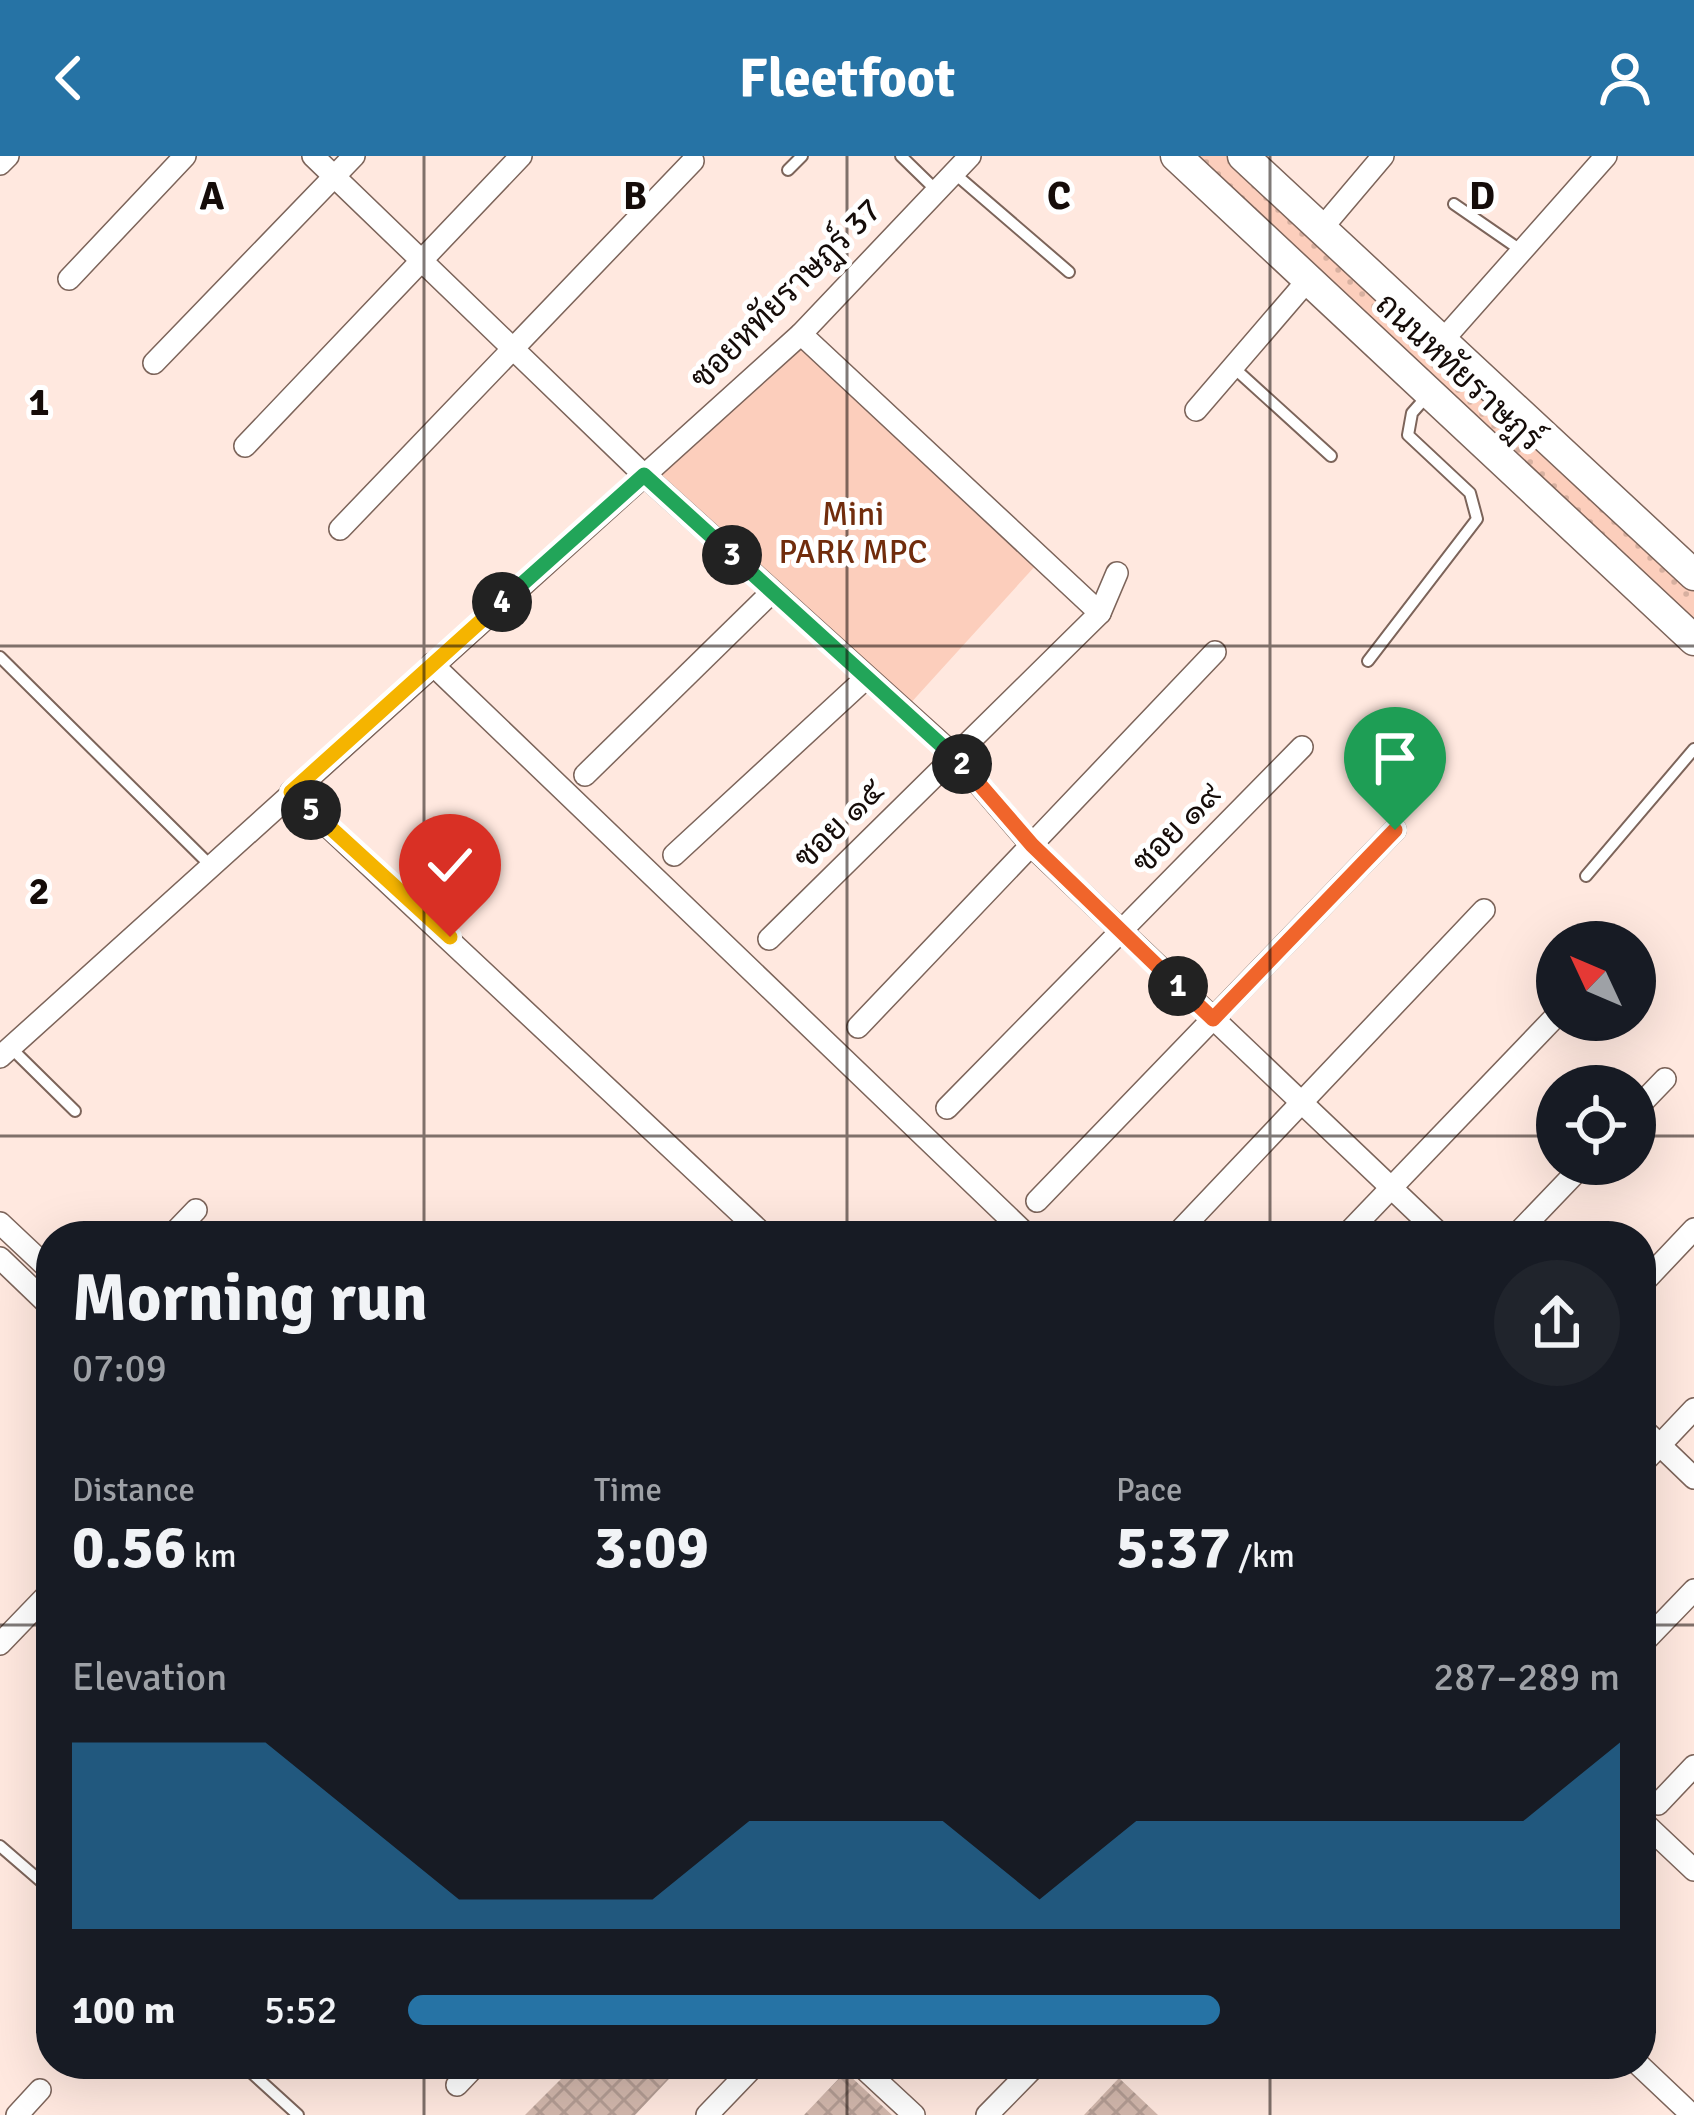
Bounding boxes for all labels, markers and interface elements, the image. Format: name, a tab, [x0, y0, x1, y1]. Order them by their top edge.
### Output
icon: back	[36, 45, 102, 111]
text: Fleetfoot	[739, 45, 955, 112]
icon: person	[1592, 45, 1658, 111]
text: A	[200, 172, 225, 220]
text: B	[623, 172, 647, 220]
text: C	[1047, 172, 1071, 220]
text: D	[1469, 172, 1495, 220]
street label: ซอยหทัยราษฎร์ 37	[682, 190, 890, 398]
street label: ถนนหทัยราษฎร์	[1367, 284, 1551, 460]
text: 1	[28, 378, 50, 426]
park label: Mini PARK MPC	[779, 494, 927, 573]
pin: 3	[702, 525, 762, 585]
text: 3	[723, 534, 741, 575]
pin: 4	[472, 572, 532, 632]
text: 4	[493, 581, 511, 622]
pin	[1344, 707, 1446, 830]
icon: arrive	[1362, 725, 1428, 791]
pin: 2	[932, 734, 992, 794]
text: 2	[953, 743, 971, 784]
street label: ซอย ๑๕	[785, 770, 893, 878]
street label: ซอย ๑๙	[1124, 774, 1230, 882]
pin: 5	[281, 780, 341, 840]
text: 5	[302, 789, 320, 830]
pin	[399, 814, 501, 937]
icon: check	[417, 832, 483, 898]
text: 2	[28, 867, 50, 915]
north arrow	[1536, 921, 1656, 1041]
map controls	[1536, 921, 1656, 1185]
pin: 1	[1148, 956, 1208, 1016]
text: 1	[1169, 965, 1187, 1006]
button: locate	[1536, 1065, 1656, 1185]
text: Morning run	[72, 1258, 428, 1339]
button: share	[1494, 1260, 1620, 1386]
text: 07:09	[72, 1344, 167, 1392]
text: Distance	[72, 1470, 195, 1511]
text: Time	[594, 1470, 662, 1511]
text: Pace	[1116, 1470, 1182, 1511]
text: 0.56	[72, 1511, 186, 1585]
text: 3:09	[594, 1511, 709, 1585]
text: 5:37	[1116, 1511, 1231, 1585]
text: km	[186, 1536, 237, 1577]
text: /km	[1231, 1536, 1295, 1577]
text: Elevation	[72, 1653, 227, 1701]
text: 287–289 m	[1433, 1653, 1620, 1701]
text: 100 m	[72, 1986, 175, 2034]
text: 5:52	[264, 1986, 338, 2034]

